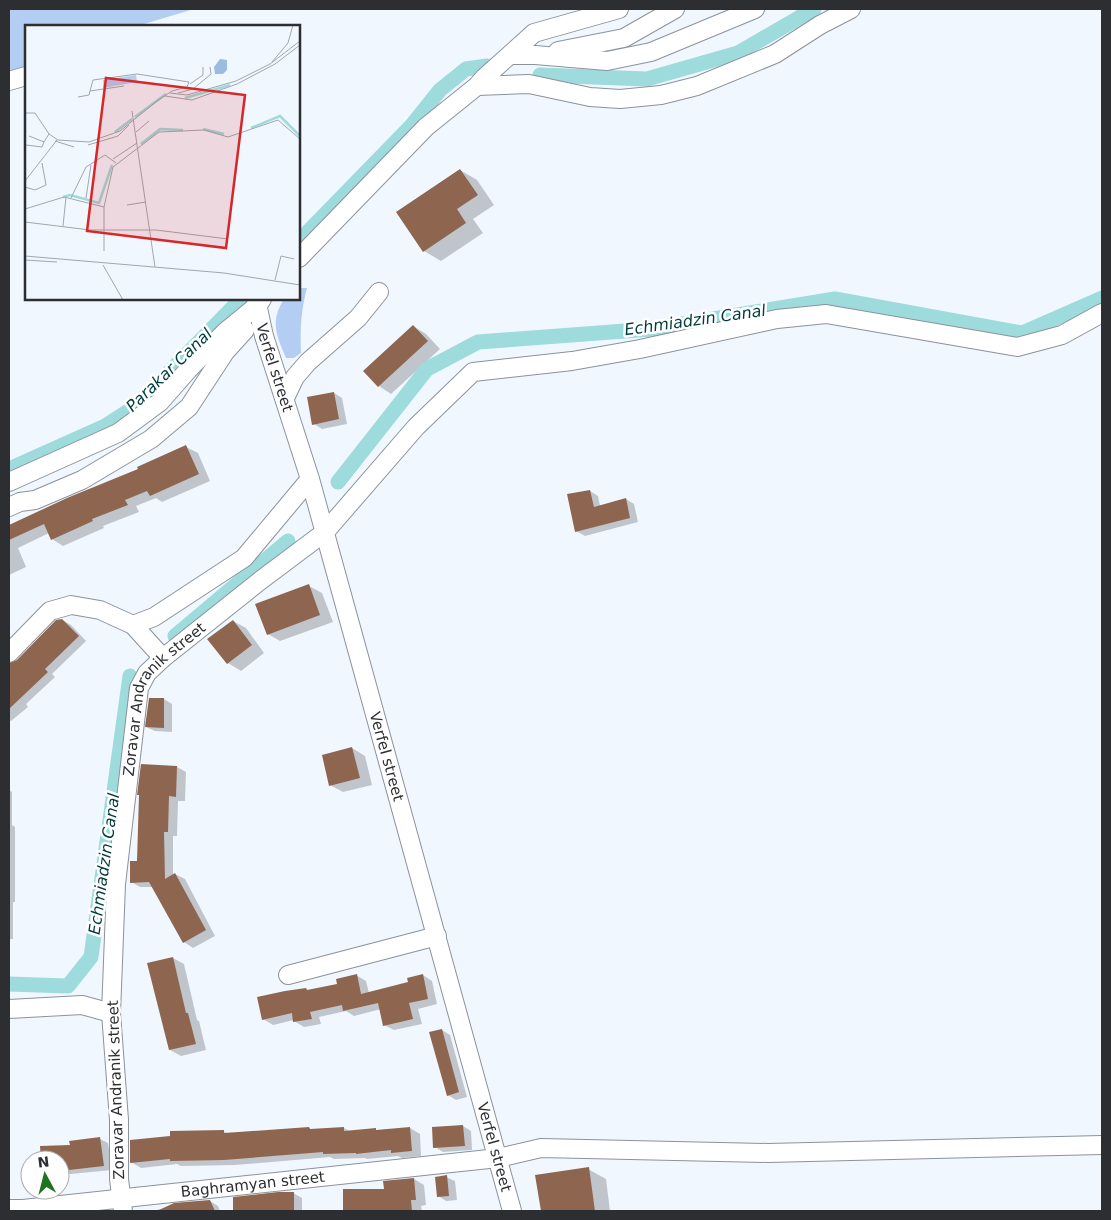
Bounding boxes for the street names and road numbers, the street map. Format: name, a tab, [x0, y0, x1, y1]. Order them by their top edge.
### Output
street label: Verfel street	[252, 322, 297, 414]
street label: Zoravar Andranik street	[120, 619, 209, 777]
street label: Verfel street	[366, 710, 408, 803]
street label: Zoravar Andranik street	[104, 1000, 128, 1180]
street label: Verfel street	[473, 1100, 515, 1194]
street label: Baghramyan street	[180, 1168, 326, 1201]

